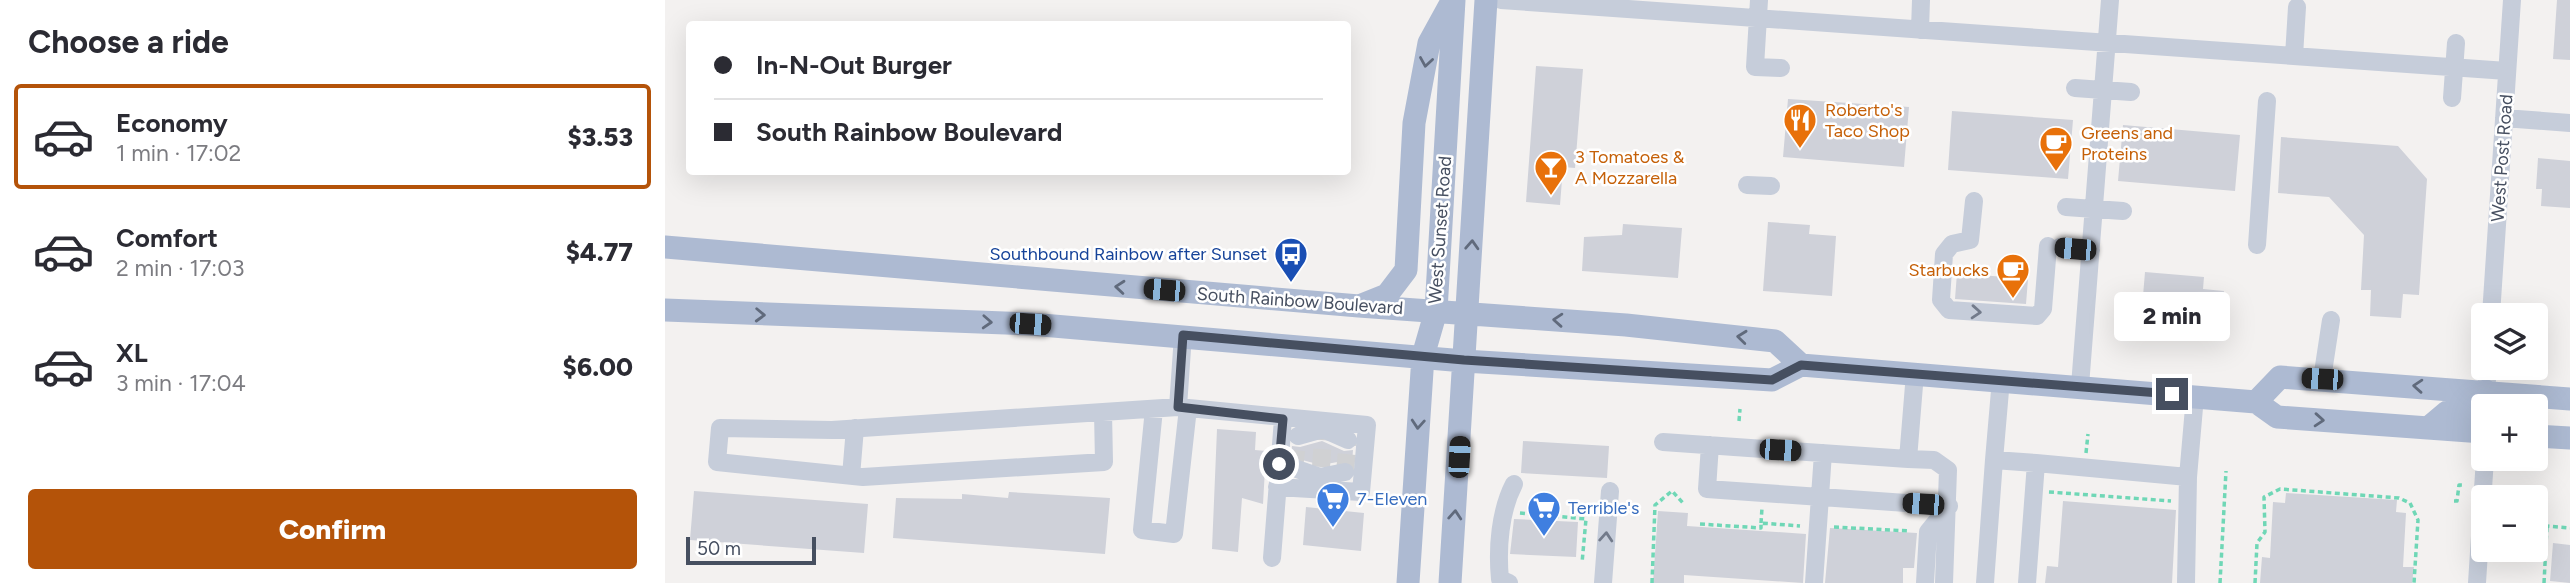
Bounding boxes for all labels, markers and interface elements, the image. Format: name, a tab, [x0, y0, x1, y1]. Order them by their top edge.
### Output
text: Choose a ride	[28, 23, 229, 61]
text: In-N-Out Burger	[756, 49, 952, 81]
one-way arrow	[1419, 56, 1434, 68]
street label: West Post Road	[2487, 93, 2517, 223]
place label: Roberto's Taco Shop	[1825, 99, 1910, 142]
restaurant icon: Roberto's Taco Shop	[1781, 101, 1819, 150]
icon: car	[32, 105, 95, 168]
text: Economy	[116, 107, 228, 139]
text: South Rainbow Boulevard	[756, 116, 1063, 148]
text: $3.53	[567, 121, 633, 153]
place label: Greens and Proteins	[2081, 122, 2173, 165]
cafe icon: Greens and Proteins	[2037, 124, 2075, 173]
text: 1 min · 17:02	[116, 139, 241, 167]
place label: 3 Tomatoes & A Mozzarella	[1575, 146, 1685, 189]
bar icon: 3 Tomatoes & A Mozzarella	[1532, 148, 1570, 197]
street label: West Sunset Road	[1424, 155, 1456, 305]
icon: car	[32, 220, 95, 283]
text: Comfort	[116, 222, 218, 254]
bus stop icon: Southbound Rainbow after Sunset	[1272, 235, 1310, 284]
text: $4.77	[566, 236, 633, 268]
car	[2054, 237, 2097, 261]
one-way arrow	[1464, 239, 1479, 250]
place label: Southbound Rainbow after Sunset	[989, 243, 1267, 265]
cafe icon: Starbucks	[1994, 251, 2032, 300]
text: 2 min · 17:03	[116, 254, 244, 282]
place label: Starbucks	[1908, 259, 1989, 281]
car	[1143, 278, 1186, 302]
one-way arrow	[1114, 280, 1125, 295]
street label: South Rainbow Boulevard	[1196, 283, 1404, 319]
callout: 2 min	[2114, 292, 2230, 342]
text: 2 min	[2143, 302, 2201, 330]
map controls	[2471, 303, 2548, 562]
button: layers	[2471, 303, 2548, 380]
one-way arrow	[1971, 304, 1982, 319]
one-way arrow	[755, 307, 766, 322]
car	[1009, 312, 1052, 336]
one-way arrow	[1553, 313, 1564, 328]
one-way arrow	[982, 315, 993, 330]
one-way arrow	[1737, 330, 1748, 345]
icon: car	[32, 335, 95, 398]
text: XL	[116, 337, 148, 369]
text: $6.00	[563, 351, 633, 383]
car	[2301, 367, 2344, 391]
text: 3 min · 17:04	[116, 369, 246, 397]
route end	[2156, 378, 2188, 410]
one-way arrow	[2412, 379, 2423, 394]
button: +	[2471, 394, 2548, 471]
one-way arrow	[2314, 412, 2325, 427]
one-way arrow	[1411, 419, 1426, 430]
car	[1448, 435, 1471, 479]
car	[1759, 438, 1802, 462]
route start	[1263, 448, 1295, 480]
supermarket icon: 7-Eleven	[1314, 480, 1352, 529]
button: −	[2471, 485, 2548, 562]
place label: 7-Eleven	[1357, 488, 1427, 510]
button: Confirm	[28, 489, 637, 569]
supermarket icon: Terrible's	[1525, 489, 1563, 538]
car	[1902, 492, 1945, 516]
place label: Terrible's	[1568, 497, 1639, 519]
one-way arrow	[1447, 509, 1462, 520]
one-way arrow	[1598, 531, 1613, 542]
scale bar	[686, 534, 815, 566]
text: 50 m	[697, 537, 741, 560]

